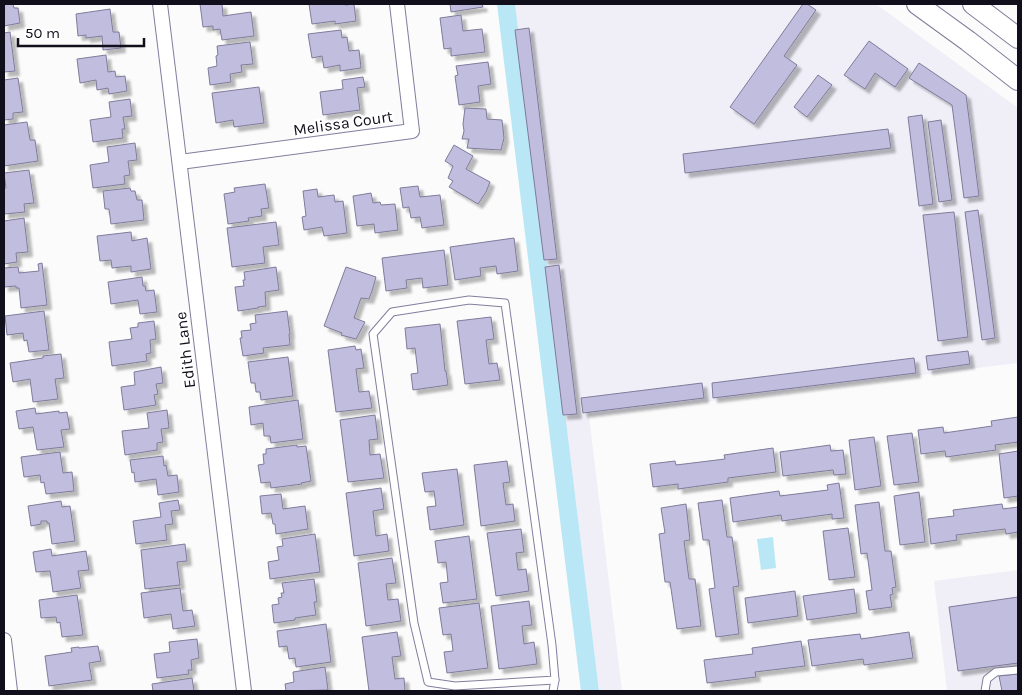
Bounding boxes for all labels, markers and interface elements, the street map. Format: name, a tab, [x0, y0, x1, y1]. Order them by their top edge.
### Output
scale bar	[18, 15, 144, 47]
text: 50 m	[25, 24, 60, 42]
street label: Melissa Court	[292, 107, 394, 139]
street label: Edith Lane	[171, 311, 199, 389]

